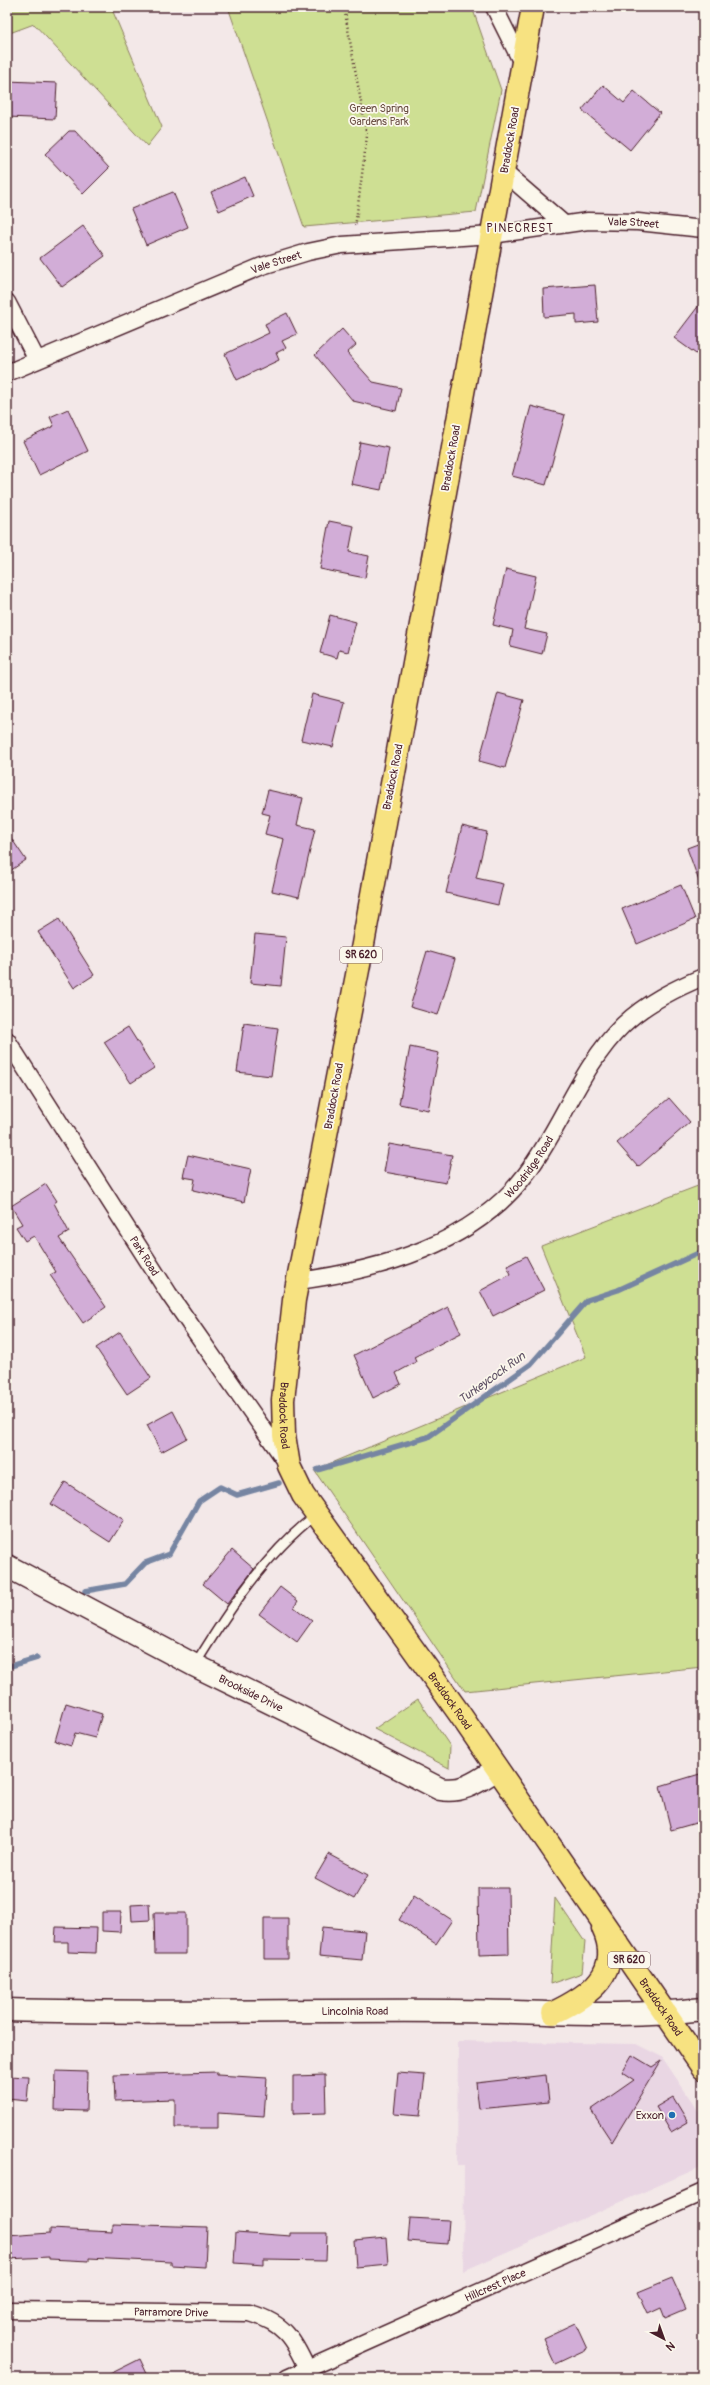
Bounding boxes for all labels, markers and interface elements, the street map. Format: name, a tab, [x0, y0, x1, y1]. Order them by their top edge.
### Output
park label: Green Spring Gardens Park	[349, 102, 409, 128]
street label: Braddock Road	[498, 106, 522, 174]
street label: Vale Street	[607, 215, 660, 231]
district label: PINECREST	[486, 221, 554, 236]
street label: Vale Street	[249, 248, 303, 276]
street label: Braddock Road	[439, 424, 463, 492]
street label: Braddock Road	[380, 743, 406, 811]
road number: SR 620	[340, 947, 382, 963]
street label: Braddock Road	[322, 1062, 346, 1130]
street label: Woodridge Road	[502, 1134, 556, 1201]
street label: Park Road	[127, 1234, 162, 1278]
water label: Turkeycock Run	[456, 1348, 529, 1407]
street label: Braddock Road	[276, 1381, 293, 1450]
street label: Braddock Road	[425, 1670, 475, 1732]
street label: Brookside Drive	[217, 1672, 286, 1714]
road number: SR 620	[608, 1952, 650, 1968]
street label: Braddock Road	[637, 1976, 685, 2038]
street label: Lincolnia Road	[321, 2004, 388, 2018]
place label: Exxon	[636, 2109, 664, 2122]
marker: Exxon	[667, 2110, 677, 2120]
street label: Hillcrest Place	[463, 2265, 528, 2304]
street label: Parramore Drive	[134, 2305, 209, 2319]
north arrow	[644, 2319, 684, 2359]
text: N	[663, 2339, 677, 2354]

